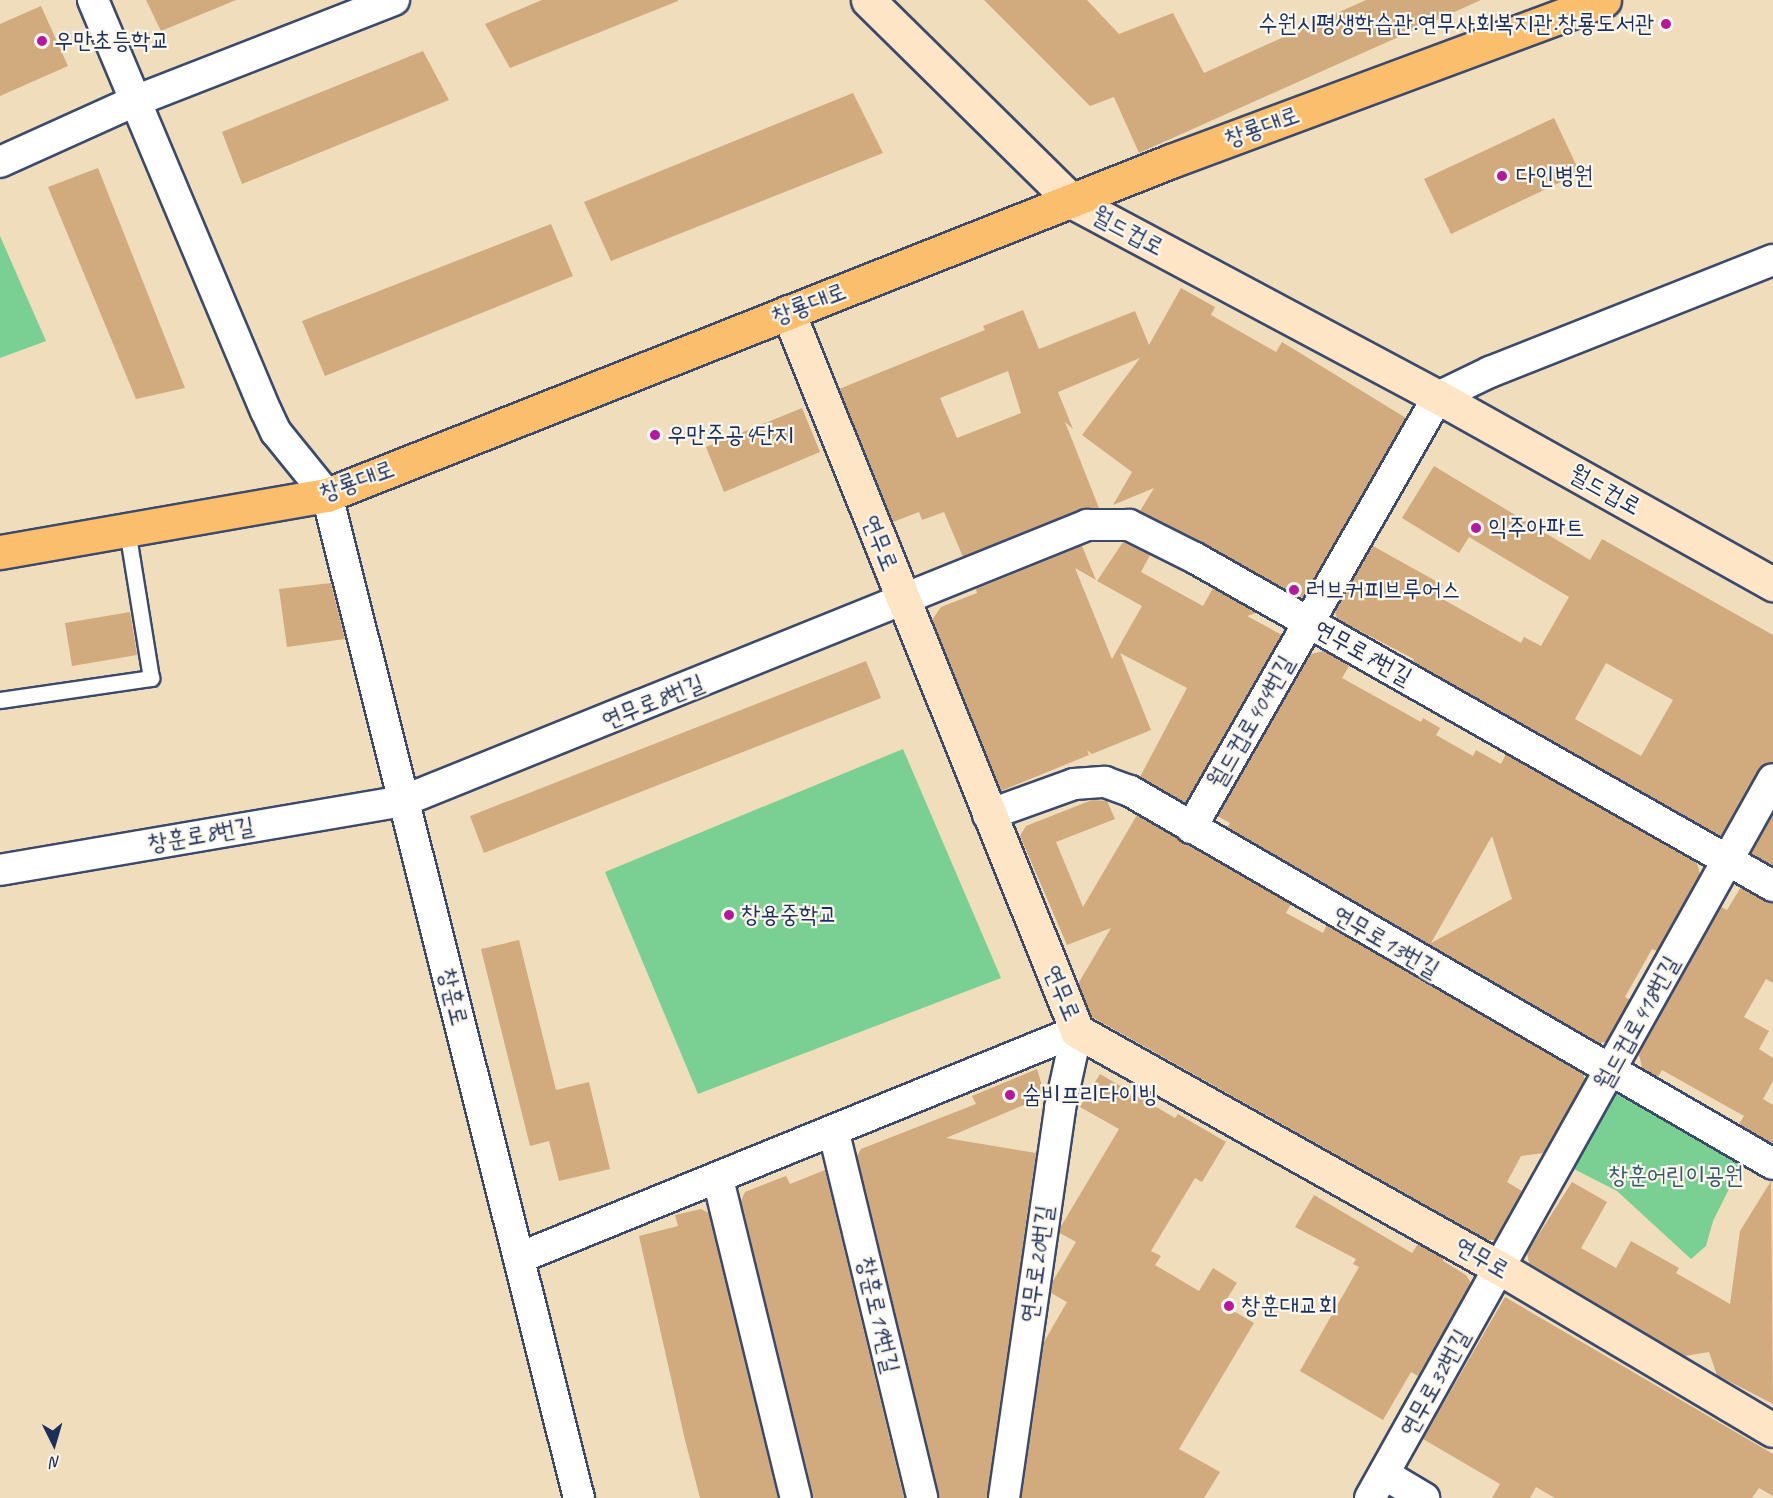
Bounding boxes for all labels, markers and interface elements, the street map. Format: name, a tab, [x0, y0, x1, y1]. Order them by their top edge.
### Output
place label: 수원시평생학습관.연무사회복지관.창룡도서관	[1258, 10, 1654, 38]
marker: 수원시평생학습관.연무사회복지관.창룡도서관	[1659, 17, 1673, 31]
place label: 우만초등학교	[54, 27, 170, 55]
marker: 우만초등학교	[35, 34, 49, 48]
street label: 창룡대로	[1221, 100, 1303, 154]
place label: 다인병원	[1516, 162, 1593, 190]
marker: 다인병원	[1493, 167, 1511, 185]
street label: 월드컵로	[1087, 200, 1169, 262]
street label: 창룡대로	[768, 277, 850, 331]
place label: 우만주공4단지	[667, 421, 794, 449]
marker: 우만주공4단지	[648, 428, 662, 442]
street label: 창룡대로	[316, 454, 398, 508]
street label: 월드컵로	[1564, 459, 1646, 521]
street label: 연무로	[856, 511, 904, 575]
place label: 익주아파트	[1488, 514, 1585, 542]
marker: 익주아파트	[1469, 521, 1483, 535]
place label: 러브커피브루어스	[1306, 576, 1460, 604]
marker: 러브커피브루어스	[1287, 583, 1301, 597]
street label: 연무로7번길	[1309, 614, 1417, 692]
street label: 월드컵로404번길	[1201, 651, 1301, 793]
street label: 연무로8번길	[598, 669, 708, 735]
street label: 창훈로8번길	[146, 811, 256, 859]
street label: 연무로13번길	[1328, 900, 1444, 984]
place label: 창용중학교	[741, 901, 838, 929]
marker: 창용중학교	[722, 908, 736, 922]
street label: 월드컵로418번길	[1588, 951, 1686, 1095]
street label: 연무로	[1037, 961, 1087, 1025]
street label: 창훈로	[432, 965, 474, 1029]
place label: 숨비프리다이빙	[1022, 1081, 1157, 1109]
marker: 숨비프리다이빙	[1003, 1088, 1017, 1102]
park label: 창훈어린이공원	[1608, 1162, 1744, 1190]
street label: 연무로20번길	[1015, 1203, 1059, 1325]
street label: 연무로	[1450, 1231, 1514, 1285]
street label: 창훈로19번길	[851, 1254, 905, 1376]
place label: 창훈대교회	[1241, 1292, 1338, 1320]
marker: 창훈대교회	[1222, 1299, 1236, 1313]
street label: 연무로32번길	[1394, 1324, 1476, 1442]
north arrow	[24, 1414, 84, 1474]
text: N	[50, 1452, 61, 1472]

